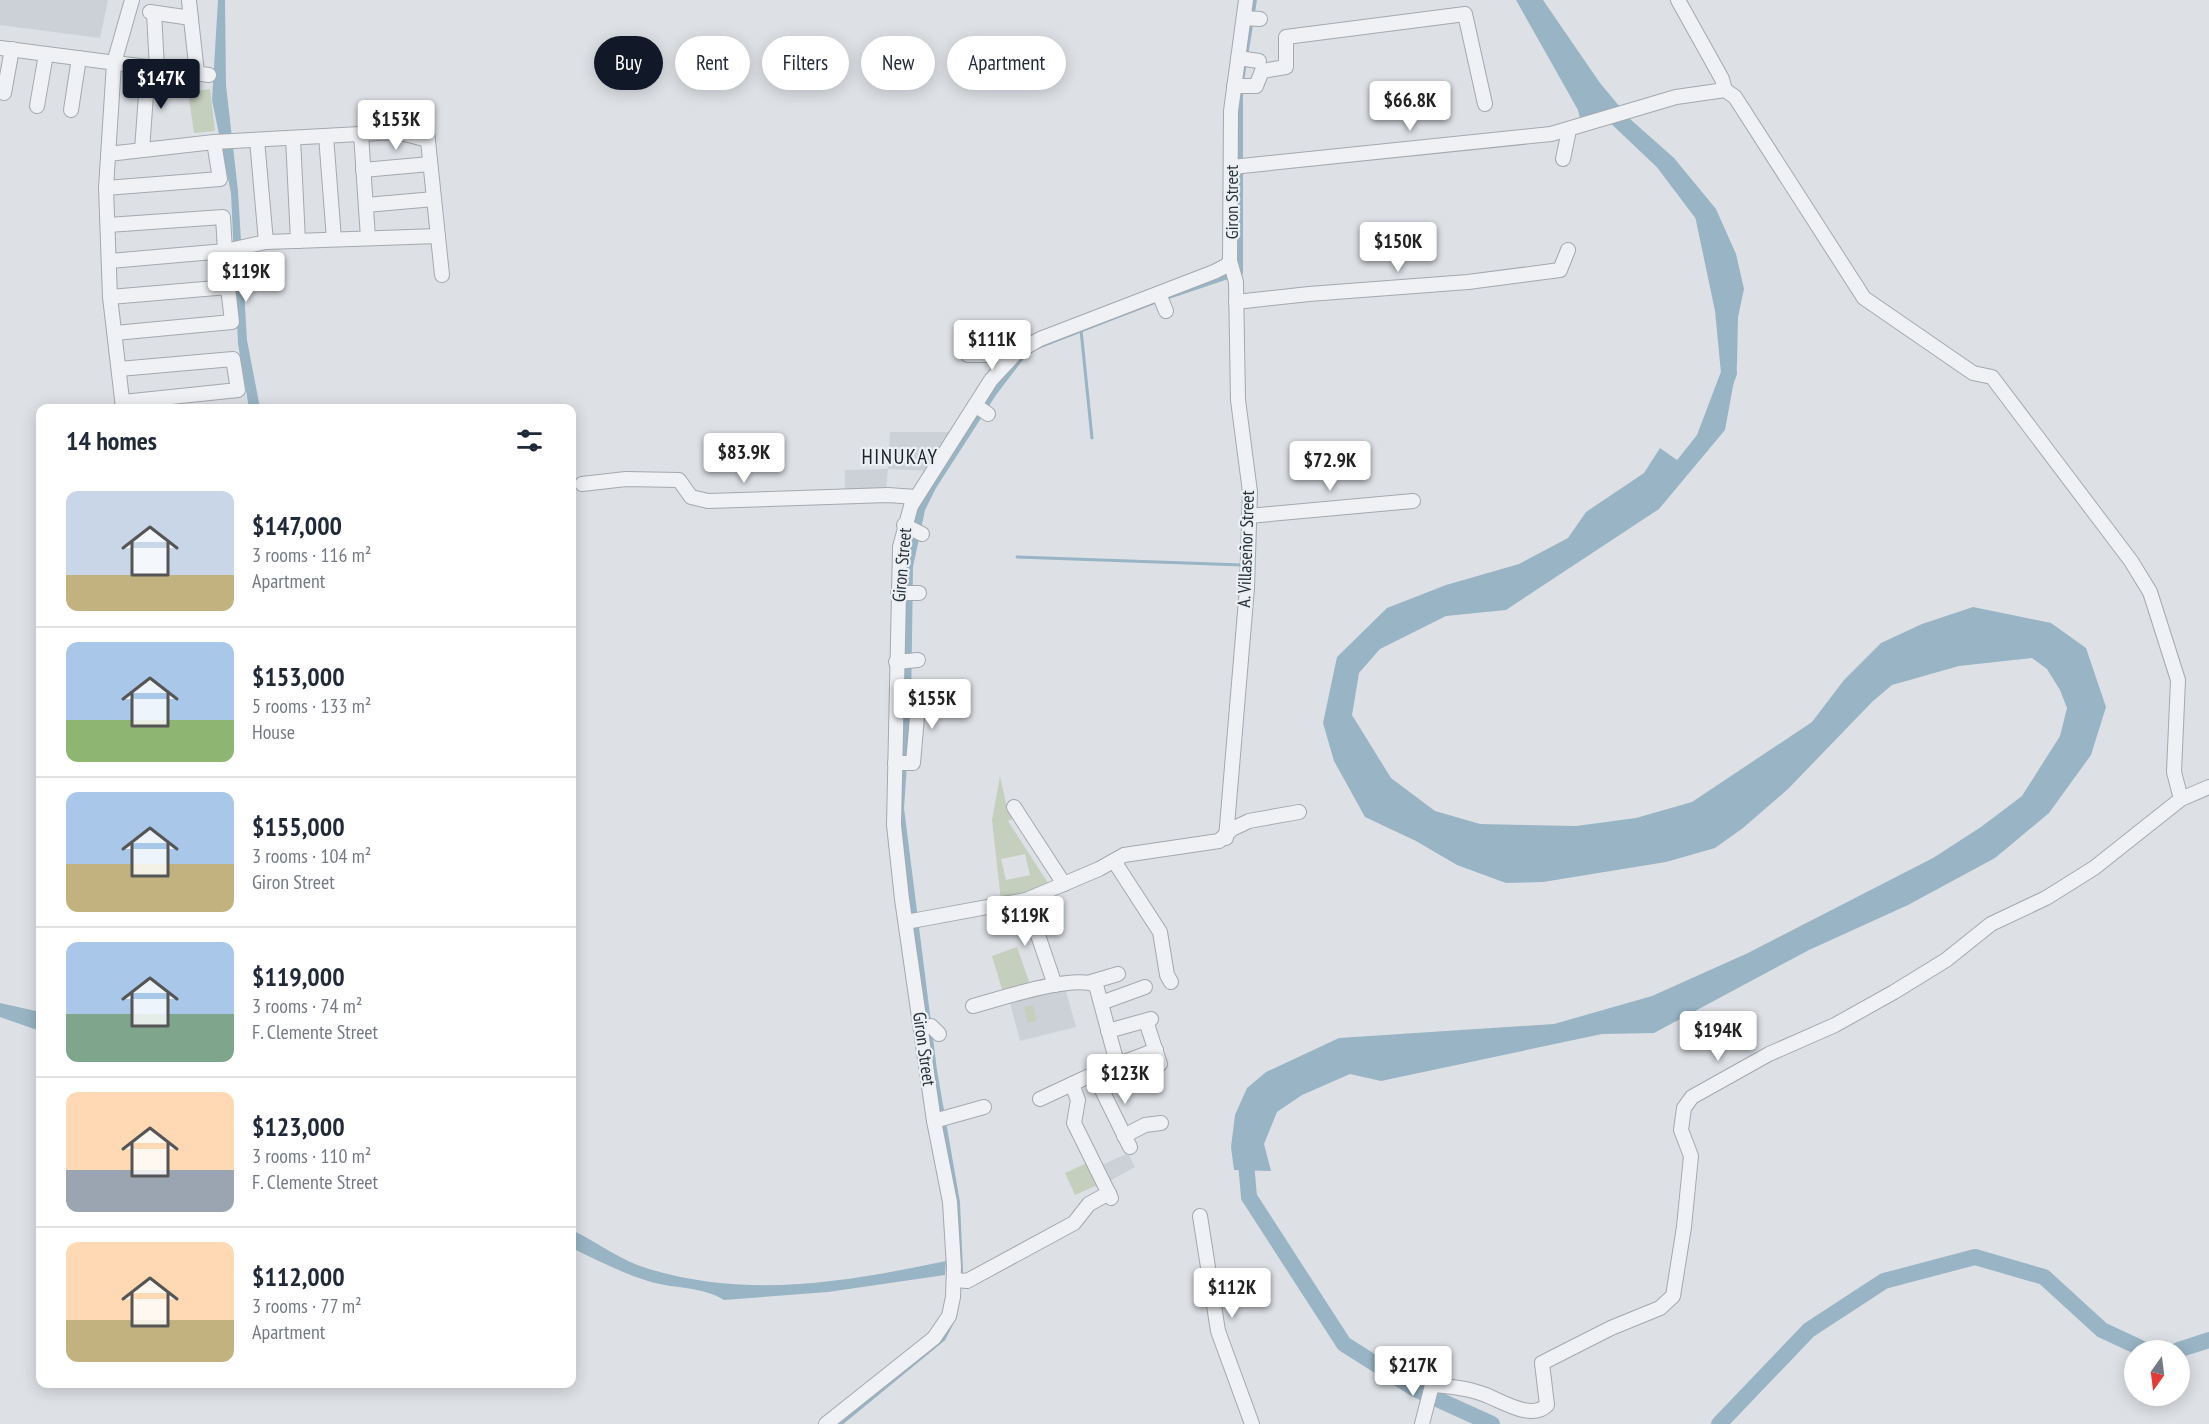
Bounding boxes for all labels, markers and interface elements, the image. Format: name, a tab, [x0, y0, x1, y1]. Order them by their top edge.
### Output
chip: Buy	[594, 36, 663, 90]
chip: Rent	[675, 36, 750, 90]
chip: Filters	[762, 36, 849, 90]
chip: New	[861, 36, 935, 90]
chip: Apartment	[947, 36, 1066, 90]
pin: $147K	[119, 59, 203, 110]
text: $147K	[137, 65, 185, 91]
pin: $66.8K	[1361, 81, 1459, 132]
text: $66.8K	[1384, 87, 1436, 113]
pin: $153K	[354, 100, 438, 151]
text: $153K	[372, 106, 420, 132]
street label: Giron Street	[1220, 165, 1243, 239]
pin: $150K	[1356, 222, 1440, 273]
text: $150K	[1374, 228, 1422, 254]
pin: $119K	[204, 252, 288, 303]
text: $119K	[222, 258, 270, 284]
pin: $111K	[950, 320, 1034, 371]
text: $111K	[968, 326, 1016, 352]
text: 14 homes	[66, 424, 157, 457]
icon: filters	[513, 424, 546, 457]
pin: $83.9K	[695, 433, 793, 484]
text: $83.9K	[718, 439, 770, 465]
pin: $72.9K	[1281, 441, 1379, 492]
district label: HINUKAY	[861, 443, 939, 470]
text: $72.9K	[1304, 447, 1356, 473]
street label: A. Villaseñor Street	[1232, 490, 1259, 608]
text: $147,000	[252, 509, 342, 542]
icon: home	[114, 515, 186, 587]
street label: Giron Street	[887, 527, 916, 603]
text: 3 rooms · 116 m²	[252, 542, 371, 568]
text: Apartment	[252, 568, 325, 594]
text: $153,000	[252, 660, 345, 693]
icon: home	[114, 666, 186, 738]
pin: $155K	[890, 679, 974, 730]
text: $155K	[908, 685, 956, 711]
text: 5 rooms · 133 m²	[252, 693, 371, 719]
text: House	[252, 719, 295, 745]
text: $155,000	[252, 810, 345, 843]
icon: home	[114, 816, 186, 888]
text: 3 rooms · 104 m²	[252, 843, 371, 869]
text: Giron Street	[252, 869, 335, 895]
pin: $119K	[983, 896, 1067, 947]
text: $119K	[1001, 902, 1049, 928]
text: $119,000	[252, 960, 345, 993]
icon: home	[114, 966, 186, 1038]
text: 3 rooms · 74 m²	[252, 993, 362, 1019]
street label: Giron Street	[908, 1010, 941, 1087]
pin: $194K	[1676, 1011, 1760, 1062]
text: $194K	[1694, 1017, 1742, 1043]
text: F. Clemente Street	[252, 1019, 378, 1045]
pin: $123K	[1083, 1054, 1167, 1105]
text: $123K	[1101, 1060, 1149, 1086]
text: $123,000	[252, 1110, 345, 1143]
icon: home	[114, 1116, 186, 1188]
text: 3 rooms · 110 m²	[252, 1143, 371, 1169]
text: F. Clemente Street	[252, 1169, 378, 1195]
text: $112,000	[252, 1260, 345, 1293]
icon: home	[114, 1266, 186, 1338]
pin: $112K	[1190, 1268, 1274, 1319]
text: $112K	[1208, 1274, 1256, 1300]
text: 3 rooms · 77 m²	[252, 1293, 362, 1319]
text: Apartment	[252, 1319, 325, 1345]
north arrow	[2124, 1340, 2190, 1406]
map controls	[2124, 1340, 2190, 1406]
pin: $217K	[1371, 1346, 1455, 1397]
text: $217K	[1389, 1352, 1437, 1378]

